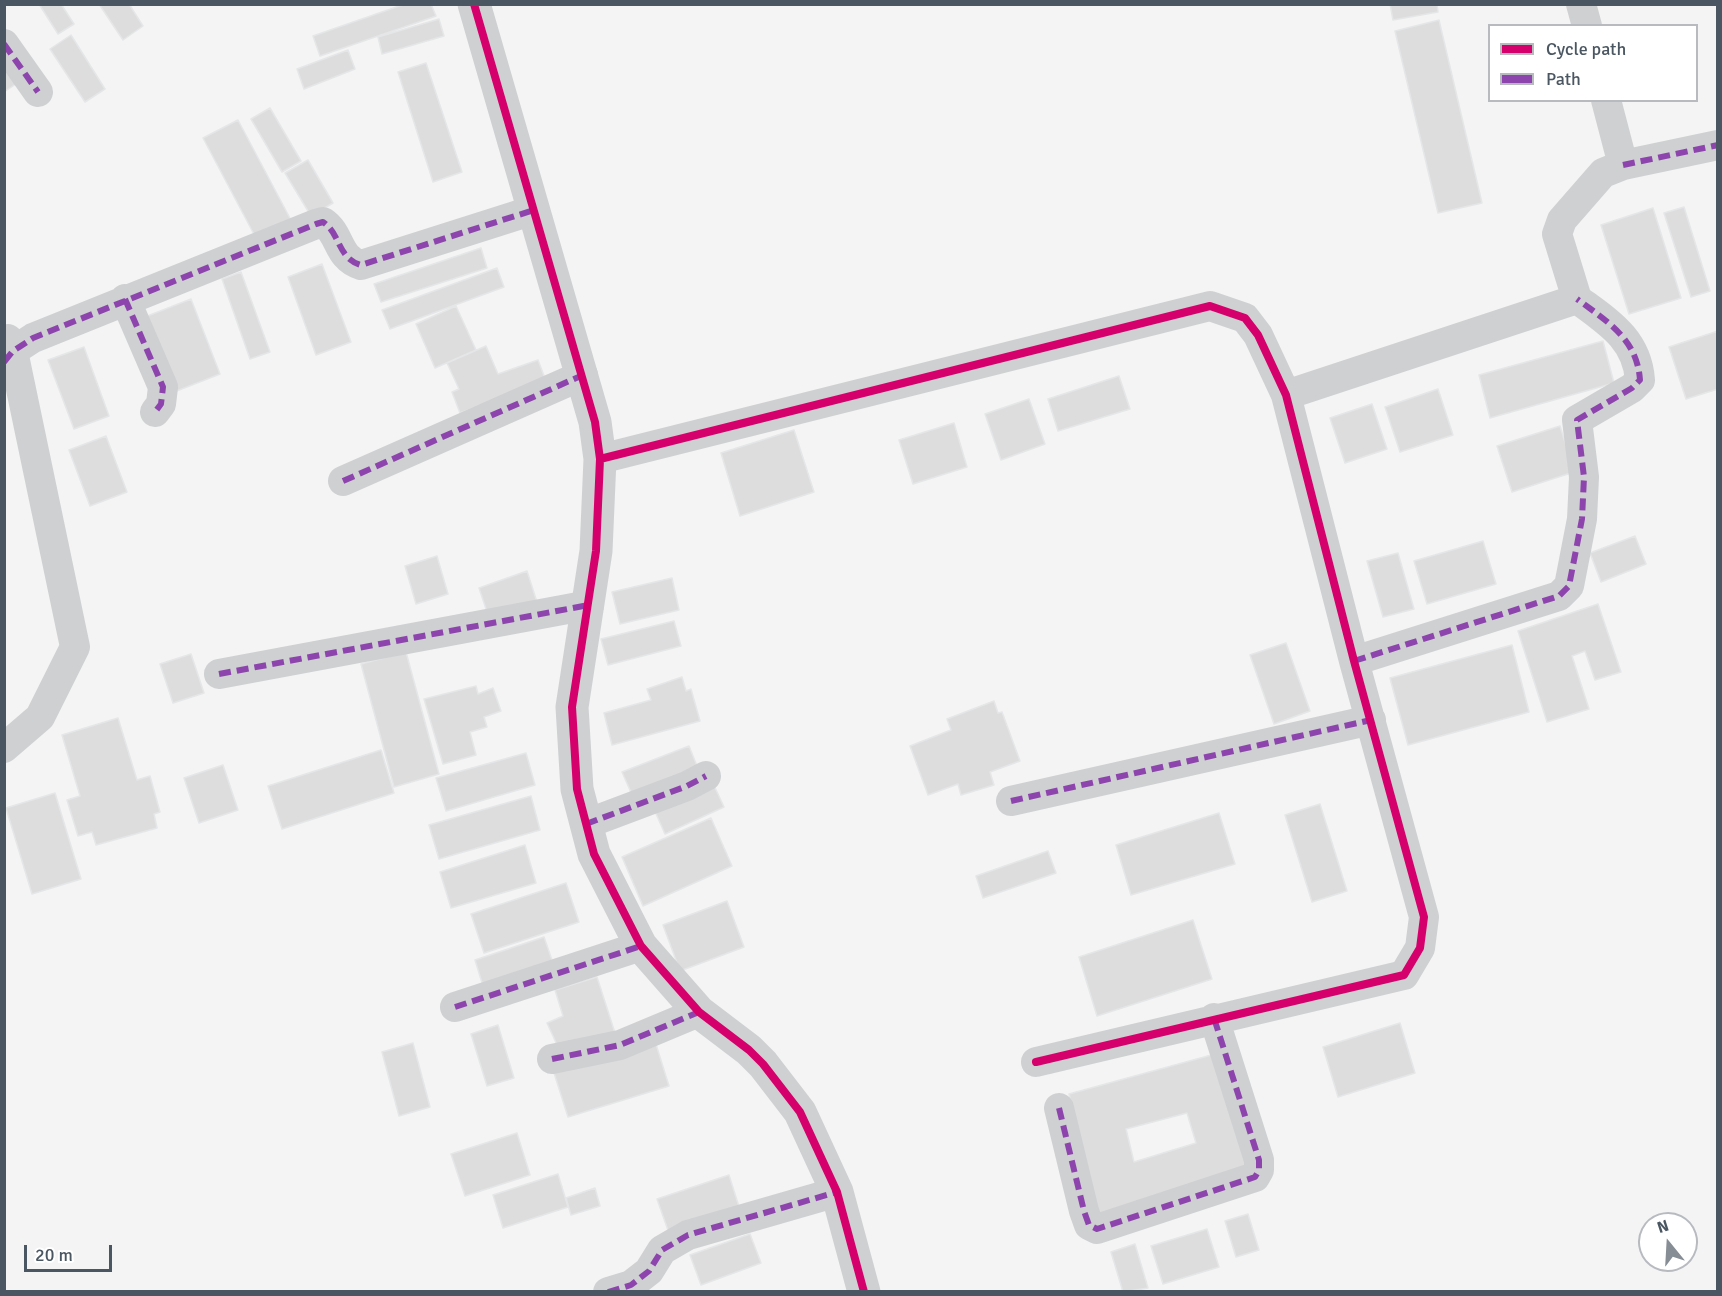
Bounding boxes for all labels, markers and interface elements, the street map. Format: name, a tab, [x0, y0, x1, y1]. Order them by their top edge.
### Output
legend	[1488, 24, 1698, 102]
text: Cycle path	[1546, 38, 1626, 60]
text: Path	[1546, 68, 1581, 90]
north arrow	[1638, 1212, 1698, 1272]
text: N	[1655, 1216, 1671, 1238]
scale bar	[27, 1233, 116, 1271]
text: 20 m	[35, 1244, 73, 1266]

